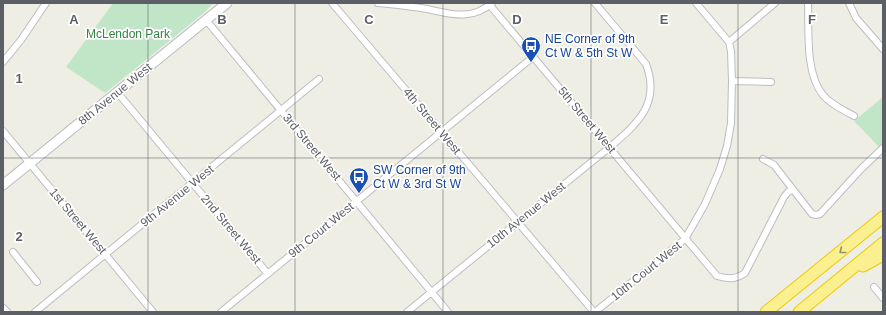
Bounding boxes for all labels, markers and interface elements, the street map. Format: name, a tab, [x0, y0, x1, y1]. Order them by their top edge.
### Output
text: A	[69, 12, 79, 27]
text: B	[217, 12, 227, 27]
text: C	[364, 12, 374, 27]
text: D	[512, 12, 522, 27]
text: E	[660, 12, 669, 27]
text: F	[808, 12, 816, 27]
park label: McLendon Park	[86, 27, 171, 41]
place label: NE Corner of 9th Ct W & 5th St W	[545, 32, 635, 60]
bus stop icon: NE Corner of 9th Ct W & 5th St W	[520, 35, 542, 63]
street label: 8th Avenue West	[76, 60, 155, 128]
text: 1	[15, 71, 23, 86]
street label: 5th Street West	[555, 84, 619, 157]
street label: 4th Street West	[400, 85, 464, 158]
street label: 3rd Street West	[280, 111, 345, 184]
street label: 9th Avenue West	[138, 162, 217, 230]
place label: SW Corner of 9th Ct W & 3rd St W	[373, 163, 466, 191]
bus stop icon: SW Corner of 9th Ct W & 3rd St W	[348, 166, 370, 194]
street label: 10th Avenue West	[484, 179, 569, 251]
street label: 1st Street West	[46, 185, 110, 257]
street label: 2nd Street West	[198, 192, 264, 267]
street label: 9th Court West	[286, 199, 357, 261]
text: 2	[15, 229, 23, 244]
street label: 10th Court West	[608, 238, 685, 304]
one-way arrow	[839, 246, 846, 253]

